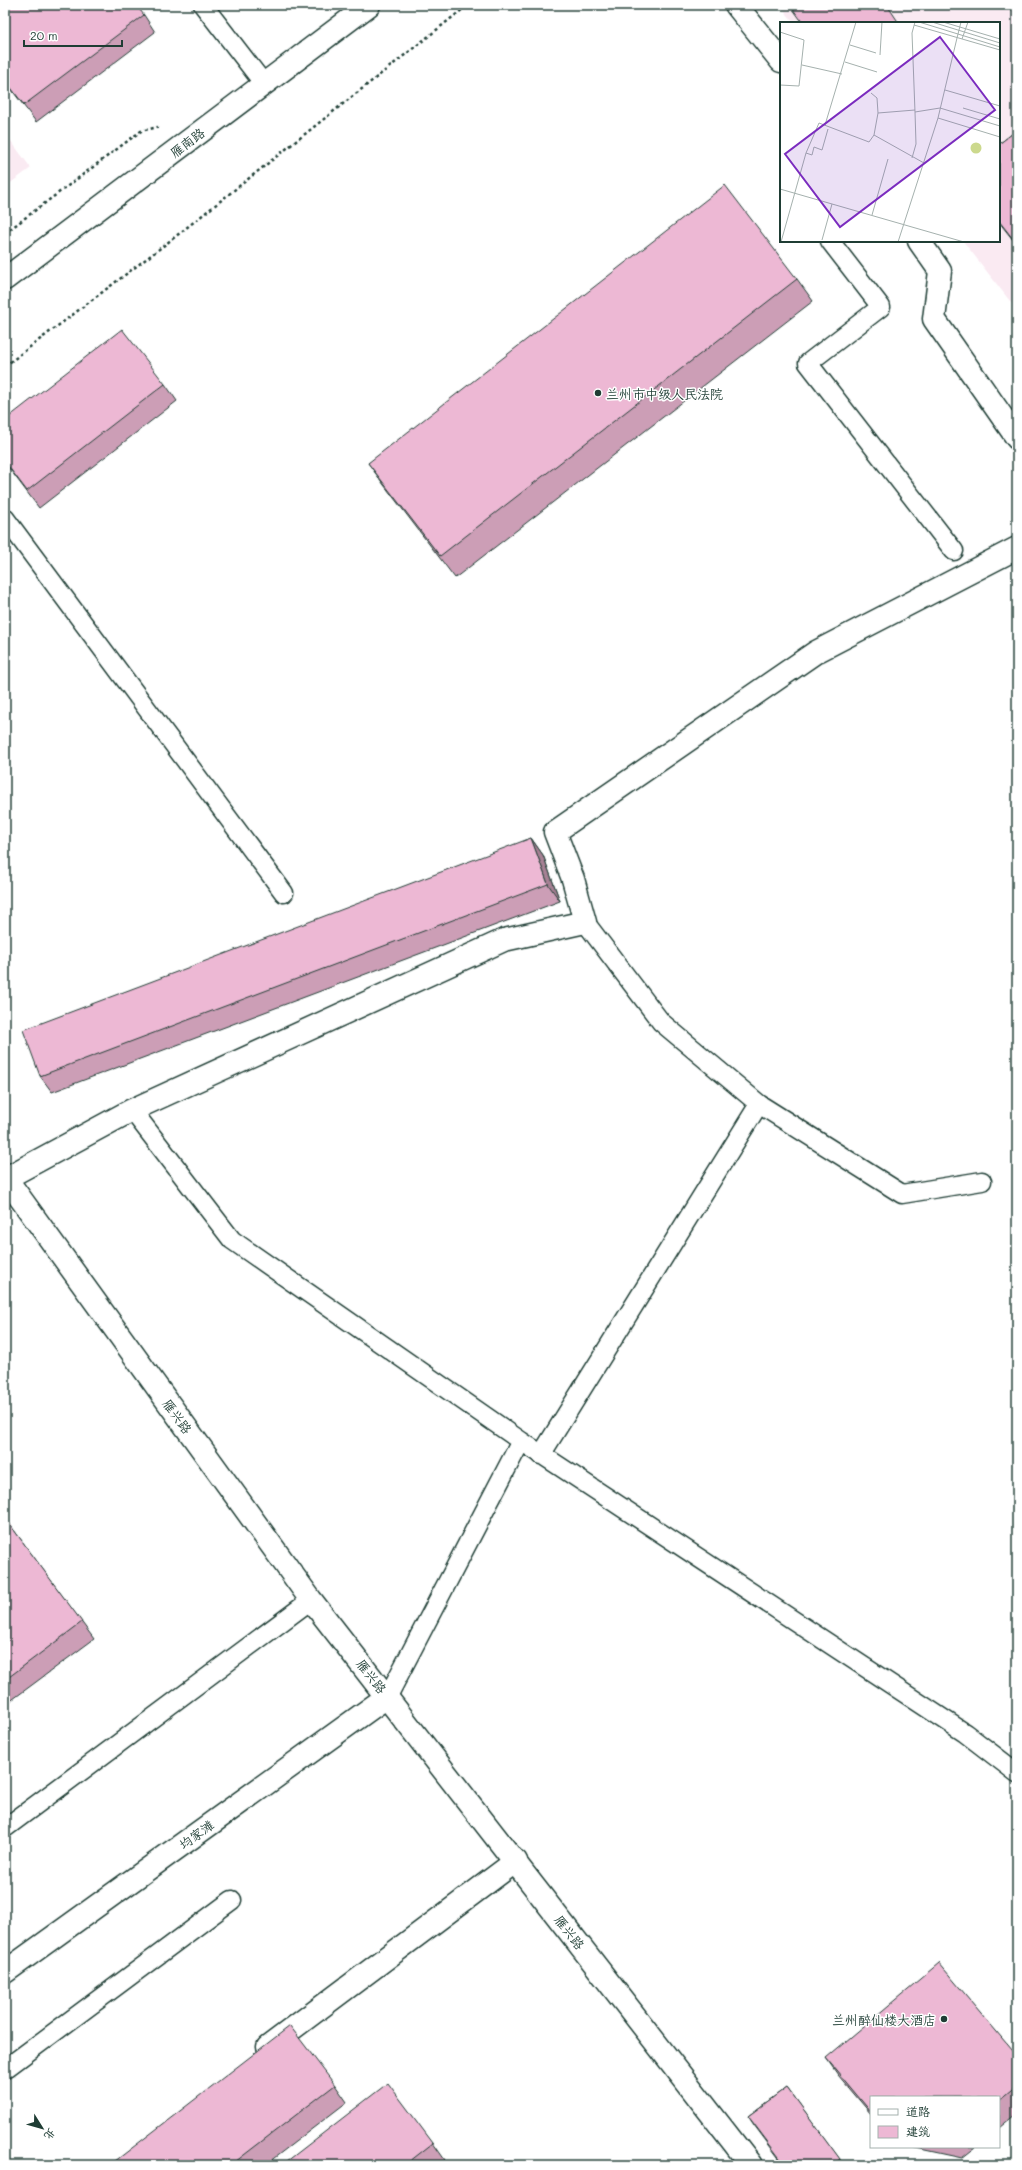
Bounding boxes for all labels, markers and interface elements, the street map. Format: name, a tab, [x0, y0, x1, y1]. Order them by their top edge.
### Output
scale bar	[24, 22, 122, 48]
inset map	[780, 22, 1000, 242]
text: 20 m	[30, 27, 58, 43]
street label: 雁南路	[166, 123, 208, 161]
place label: 兰州市中级人民法院	[606, 385, 723, 402]
marker: 兰州市中级人民法院	[593, 388, 603, 398]
street label: 雁兴路	[160, 1395, 196, 1437]
street label: 雁兴路	[353, 1655, 391, 1697]
street label: 均家滩	[175, 1816, 217, 1852]
street label: 雁兴路	[551, 1911, 589, 1953]
place label: 兰州醉仙楼大酒店	[832, 2011, 936, 2028]
marker: 兰州醉仙楼大酒店	[939, 2014, 949, 2024]
legend	[870, 2096, 1000, 2148]
text: 道路	[906, 2103, 930, 2119]
north arrow	[22, 2108, 62, 2148]
text: 建筑	[906, 2123, 930, 2139]
text: 北	[41, 2125, 60, 2143]

